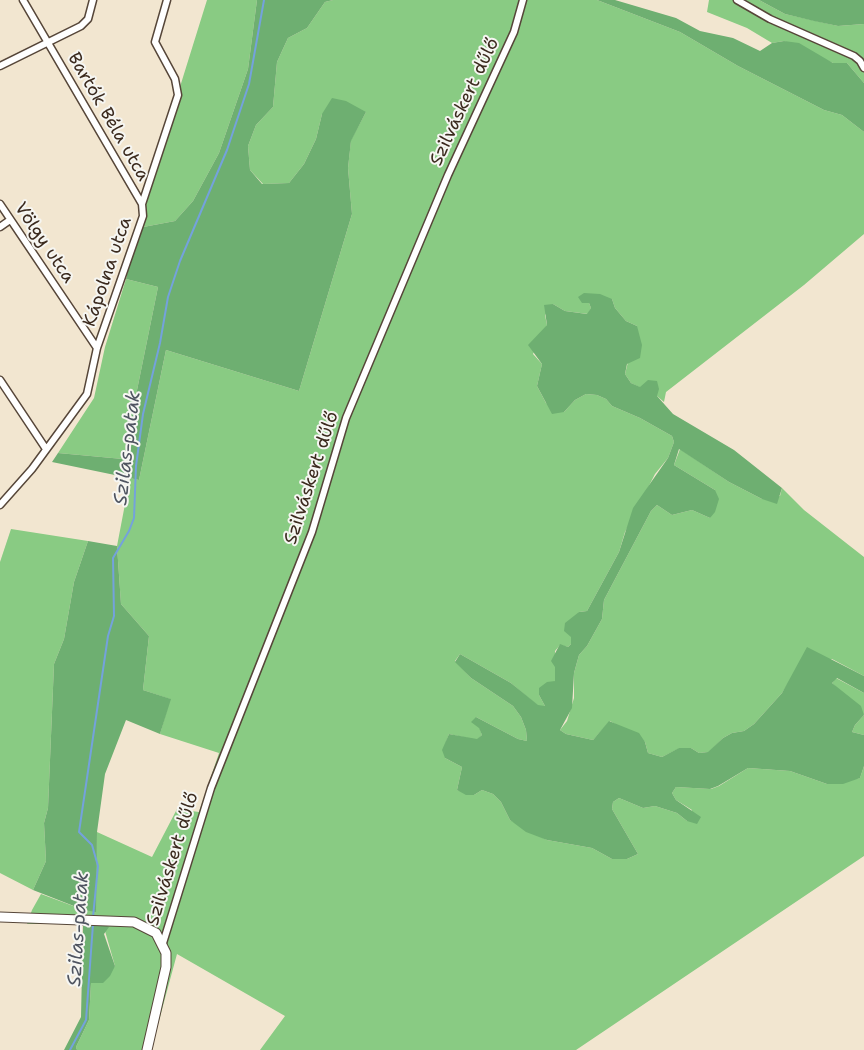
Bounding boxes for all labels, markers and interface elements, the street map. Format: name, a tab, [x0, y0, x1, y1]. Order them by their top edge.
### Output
street label: Szilváskert dűlő	[426, 35, 504, 169]
street label: Bartók Béla utca	[62, 49, 154, 185]
street label: Völgy utca	[9, 199, 79, 287]
street label: Kápolna utca	[79, 214, 137, 330]
water label: Szilas-patak	[110, 390, 146, 506]
street label: Szilváskert dűlő	[280, 409, 344, 547]
street label: Szilváskert dűlő	[142, 790, 204, 928]
water label: Szilas-patak	[64, 871, 94, 987]

